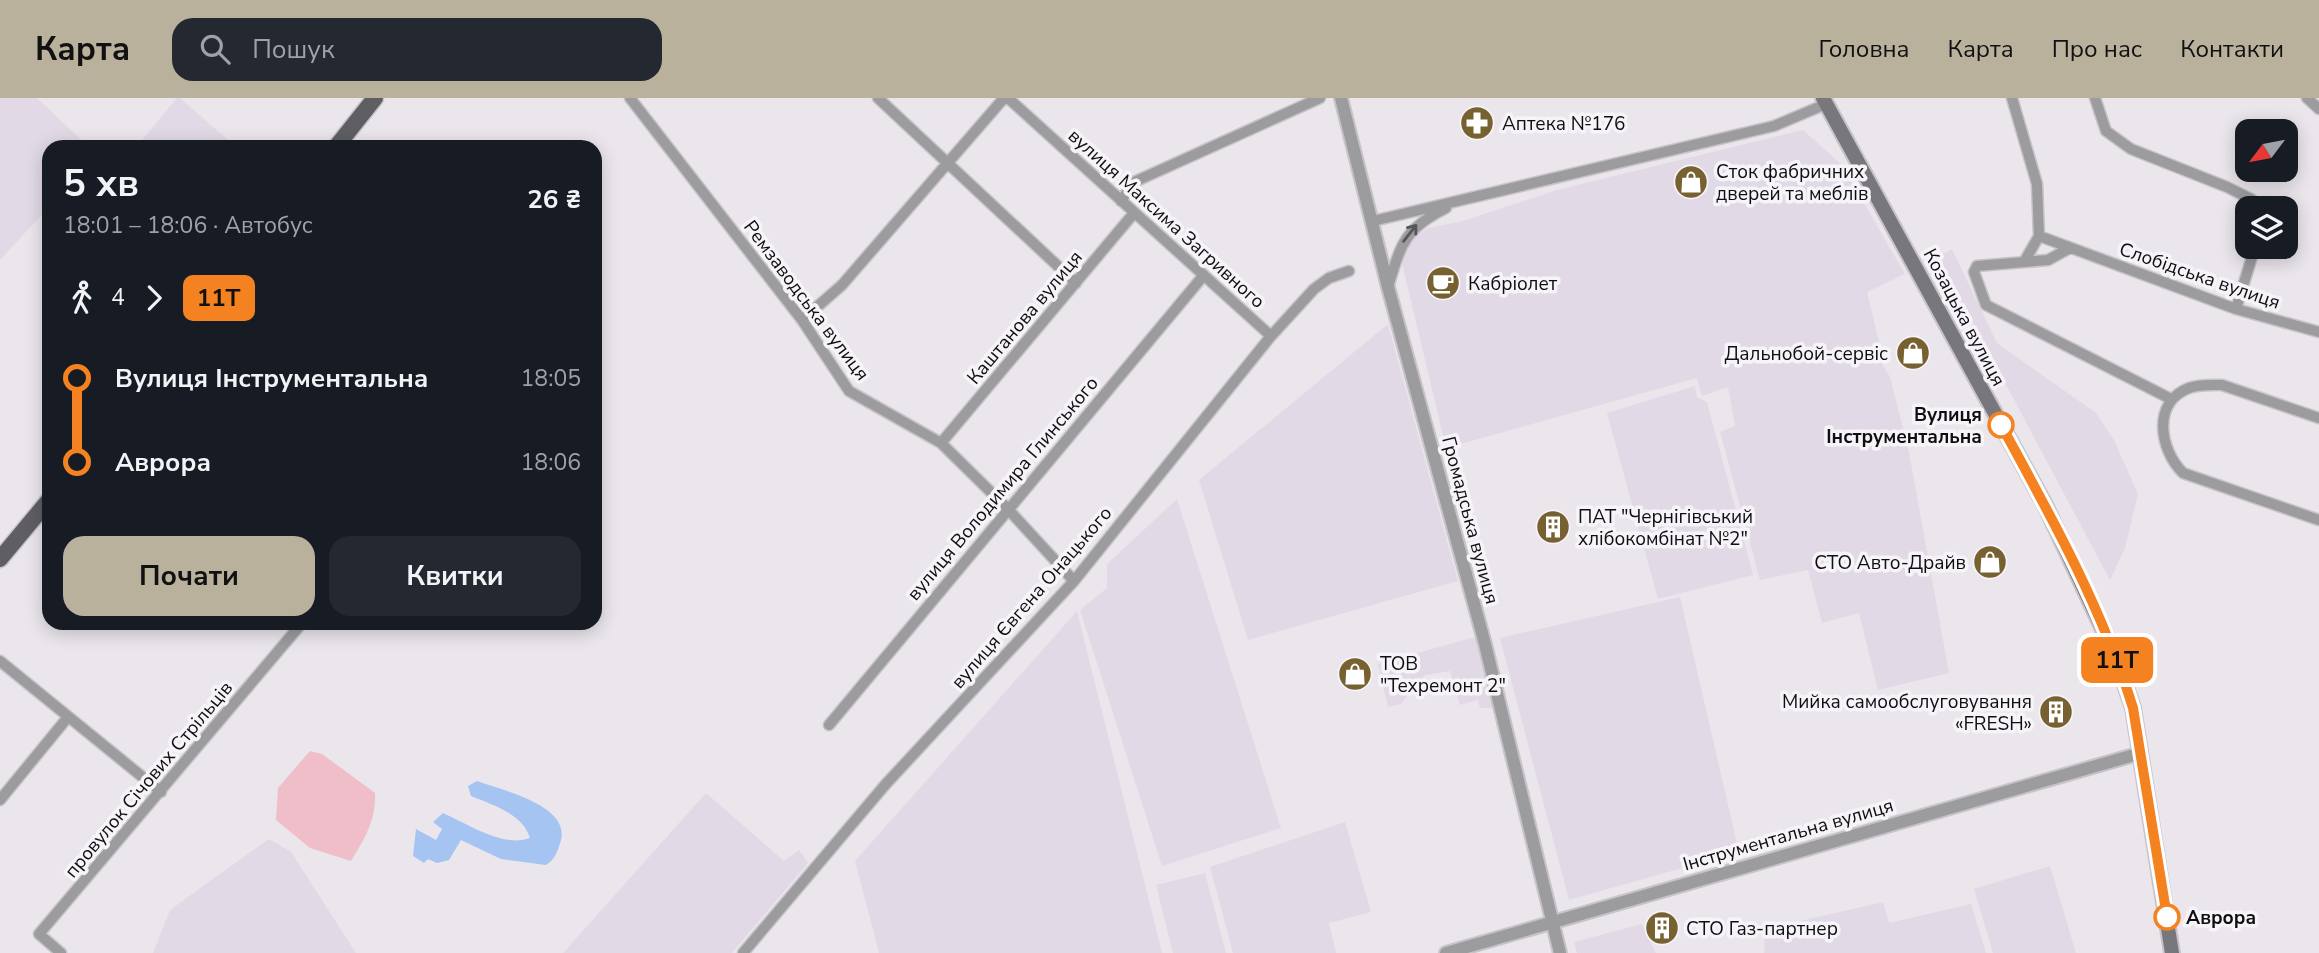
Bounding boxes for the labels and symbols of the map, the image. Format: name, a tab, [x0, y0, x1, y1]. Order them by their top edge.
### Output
pharmacy icon: Аптека №176	[1458, 104, 1496, 142]
place label: Аптека №176	[1502, 111, 1625, 137]
north arrow	[2235, 119, 2298, 182]
street label: вулиця Максима Загривного	[1062, 123, 1270, 314]
place label: Сток фабричних дверей та меблів	[1716, 159, 1868, 207]
shop icon: Сток фабричних дверей та меблів	[1672, 163, 1710, 201]
street label: Ремзаводська вулиця	[737, 215, 875, 386]
one-way arrow	[1403, 225, 1418, 243]
street label: Слобідська вулиця	[2116, 236, 2284, 316]
street label: Козацька вулиця	[1917, 244, 2011, 391]
street label: Каштанова вулиця	[961, 245, 1088, 390]
cafe icon: Кабріолет	[1424, 264, 1462, 302]
place label: Кабріолет	[1468, 271, 1558, 297]
shop icon: Дальнобой-сервіс	[1894, 334, 1932, 372]
place label: Дальнобой-сервіс	[1724, 341, 1888, 367]
street label: вулиця Володимира Глинського	[901, 371, 1104, 606]
place label: Вулиця Інструментальна	[1826, 402, 1982, 450]
marker: Вулиця Інструментальна	[1988, 412, 2014, 438]
street label: Громадська вулиця	[1435, 434, 1505, 607]
street label: вулиця Євгена Онацького	[945, 501, 1118, 694]
place label: ПАТ "Чернігівський хлібокомбінат №2"	[1578, 504, 1753, 552]
building icon: ПАТ "Чернігівський хлібокомбінат №2"	[1534, 508, 1572, 546]
shop icon: СТО Авто-Драйв	[1971, 543, 2009, 581]
place label: СТО Авто-Драйв	[1814, 550, 1966, 576]
line badge: 11Т	[2077, 637, 2157, 683]
place label: ТОВ "Техремонт 2"	[1380, 651, 1506, 699]
shop icon: ТОВ "Техремонт 2"	[1336, 655, 1374, 693]
street label: провулок Січових Стрільців	[59, 676, 239, 883]
place label: Мийка самообслуговування «FRESH»	[1782, 689, 2032, 737]
building icon: Мийка самообслуговування «FRESH»	[2037, 693, 2075, 731]
street label: Інструментальна вулиця	[1680, 792, 1897, 877]
marker: Аврора	[2154, 904, 2180, 930]
place label: Аврора	[2186, 905, 2256, 931]
building icon: СТО Газ-партнер	[1643, 909, 1681, 947]
place label: СТО Газ-партнер	[1686, 916, 1838, 942]

